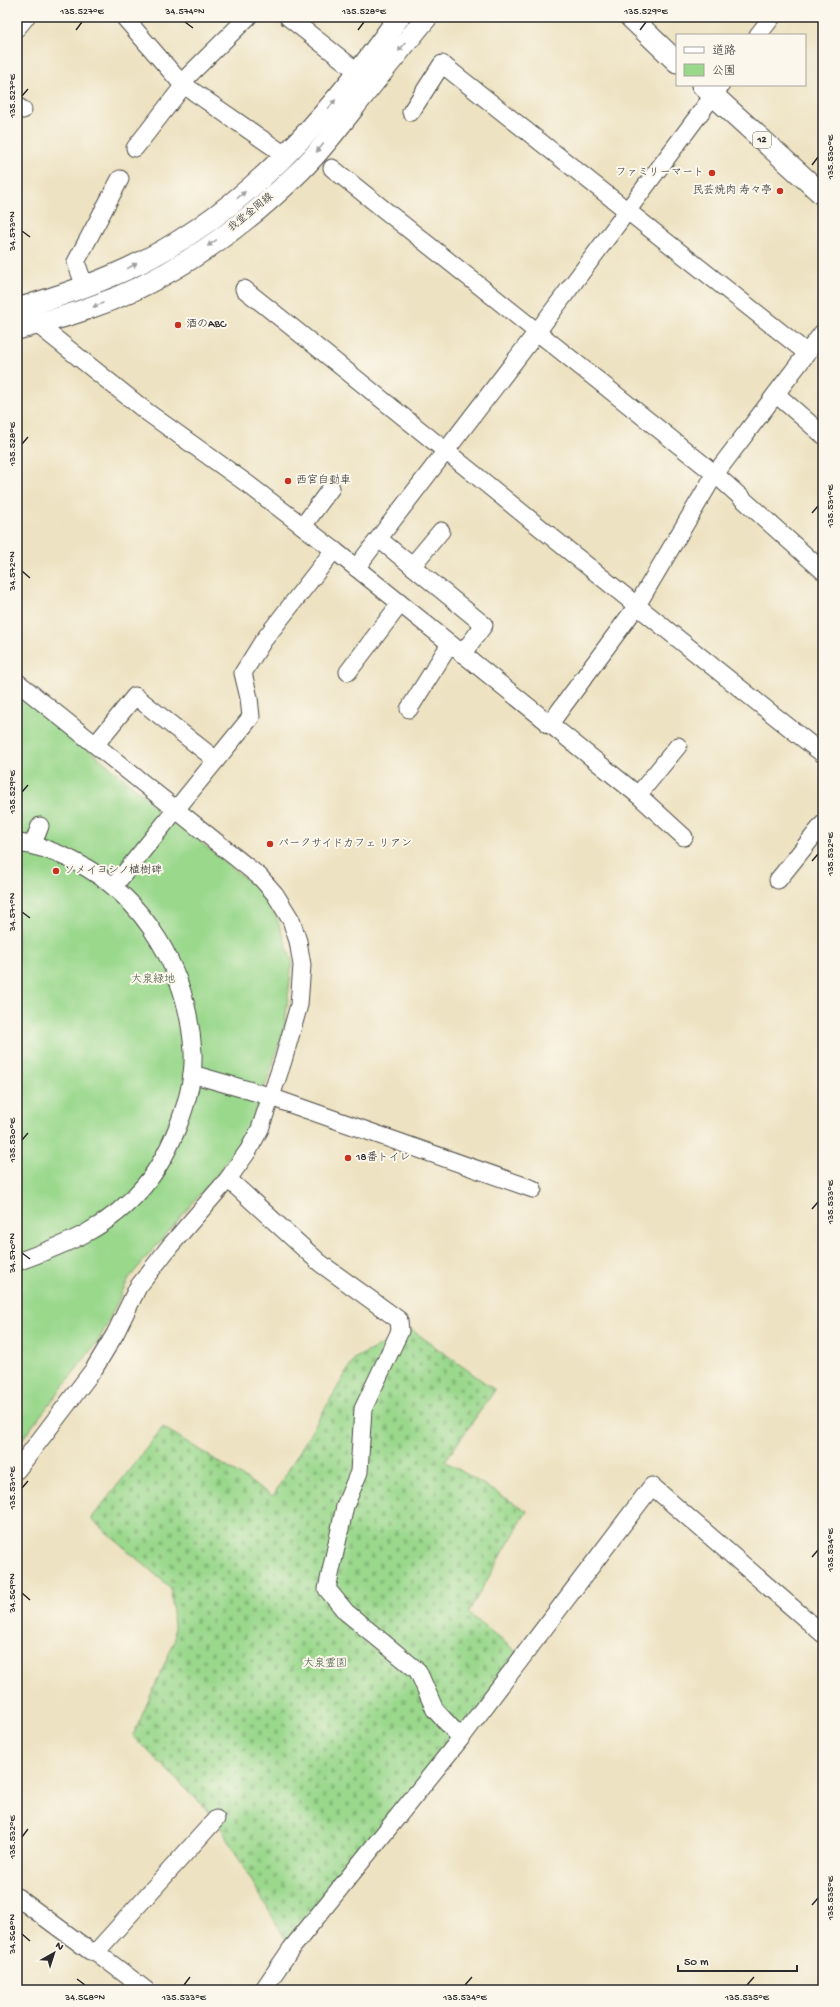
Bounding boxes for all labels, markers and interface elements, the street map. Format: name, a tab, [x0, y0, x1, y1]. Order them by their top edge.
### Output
text: 135.527°E	[59, 6, 105, 18]
text: 34.574°N	[164, 6, 205, 18]
text: 135.528°E	[341, 6, 387, 18]
text: 135.529°E	[623, 6, 669, 18]
legend	[676, 34, 806, 86]
one-way arrow	[397, 42, 406, 53]
text: 道路	[712, 44, 736, 59]
text: 公園	[712, 64, 736, 79]
text: 135.527°E	[7, 73, 19, 119]
one-way arrow	[328, 98, 337, 109]
road number: 12	[753, 132, 771, 148]
text: 135.530°E	[825, 134, 837, 180]
one-way arrow	[315, 143, 325, 153]
place label: ファミリーマート	[616, 167, 704, 179]
marker: ファミリーマート	[707, 168, 717, 178]
place label: 民芸焼肉 寿々亭	[692, 184, 772, 197]
marker: 民芸焼肉 寿々亭	[775, 186, 785, 196]
street label: 我堂金岡線	[225, 190, 276, 235]
one-way arrow	[235, 191, 246, 200]
text: 34.573°N	[7, 211, 19, 252]
one-way arrow	[207, 239, 218, 247]
one-way arrow	[126, 263, 138, 270]
one-way arrow	[93, 302, 104, 308]
place label: 酒のABC	[186, 319, 227, 331]
marker: 酒のABC	[173, 320, 183, 330]
text: 135.528°E	[7, 421, 19, 467]
place label: 西宮自動車	[296, 474, 351, 487]
marker: 西宮自動車	[283, 476, 293, 486]
text: 135.531°E	[825, 484, 837, 528]
text: 34.572°N	[7, 551, 19, 592]
text: 135.529°E	[7, 769, 19, 815]
text: 135.532°E	[825, 831, 837, 877]
place label: パークサイドカフェ リアン	[278, 838, 412, 850]
marker: パークサイドカフェ リアン	[265, 839, 275, 849]
place label: ソメイヨシノ植樹碑	[64, 864, 162, 877]
marker: ソメイヨシノ植樹碑	[51, 866, 61, 876]
text: 34.571°N	[7, 892, 19, 932]
park label: 大泉緑地	[131, 973, 175, 986]
text: 135.530°E	[7, 1117, 19, 1163]
place label: 18番トイレ	[355, 1151, 410, 1164]
marker: 18番トイレ	[343, 1153, 353, 1163]
text: 135.533°E	[825, 1179, 837, 1225]
text: 34.570°N	[7, 1232, 19, 1274]
text: 135.531°E	[7, 1466, 19, 1510]
text: 135.534°E	[825, 1527, 837, 1573]
text: 34.569°N	[7, 1573, 19, 1614]
park label: 大泉霊園	[303, 1657, 347, 1670]
text: 135.532°E	[7, 1814, 19, 1860]
text: 135.535°E	[825, 1875, 837, 1921]
text: 34.568°N	[7, 1914, 19, 1955]
north arrow	[34, 1933, 74, 1973]
text: N	[52, 1940, 66, 1954]
scale bar	[678, 1947, 797, 1973]
text: 50 m	[684, 1956, 709, 1970]
text: 34.568°N	[64, 1992, 105, 2004]
text: 135.533°E	[161, 1992, 207, 2004]
text: 135.534°E	[442, 1992, 488, 2004]
text: 135.535°E	[724, 1992, 770, 2004]

